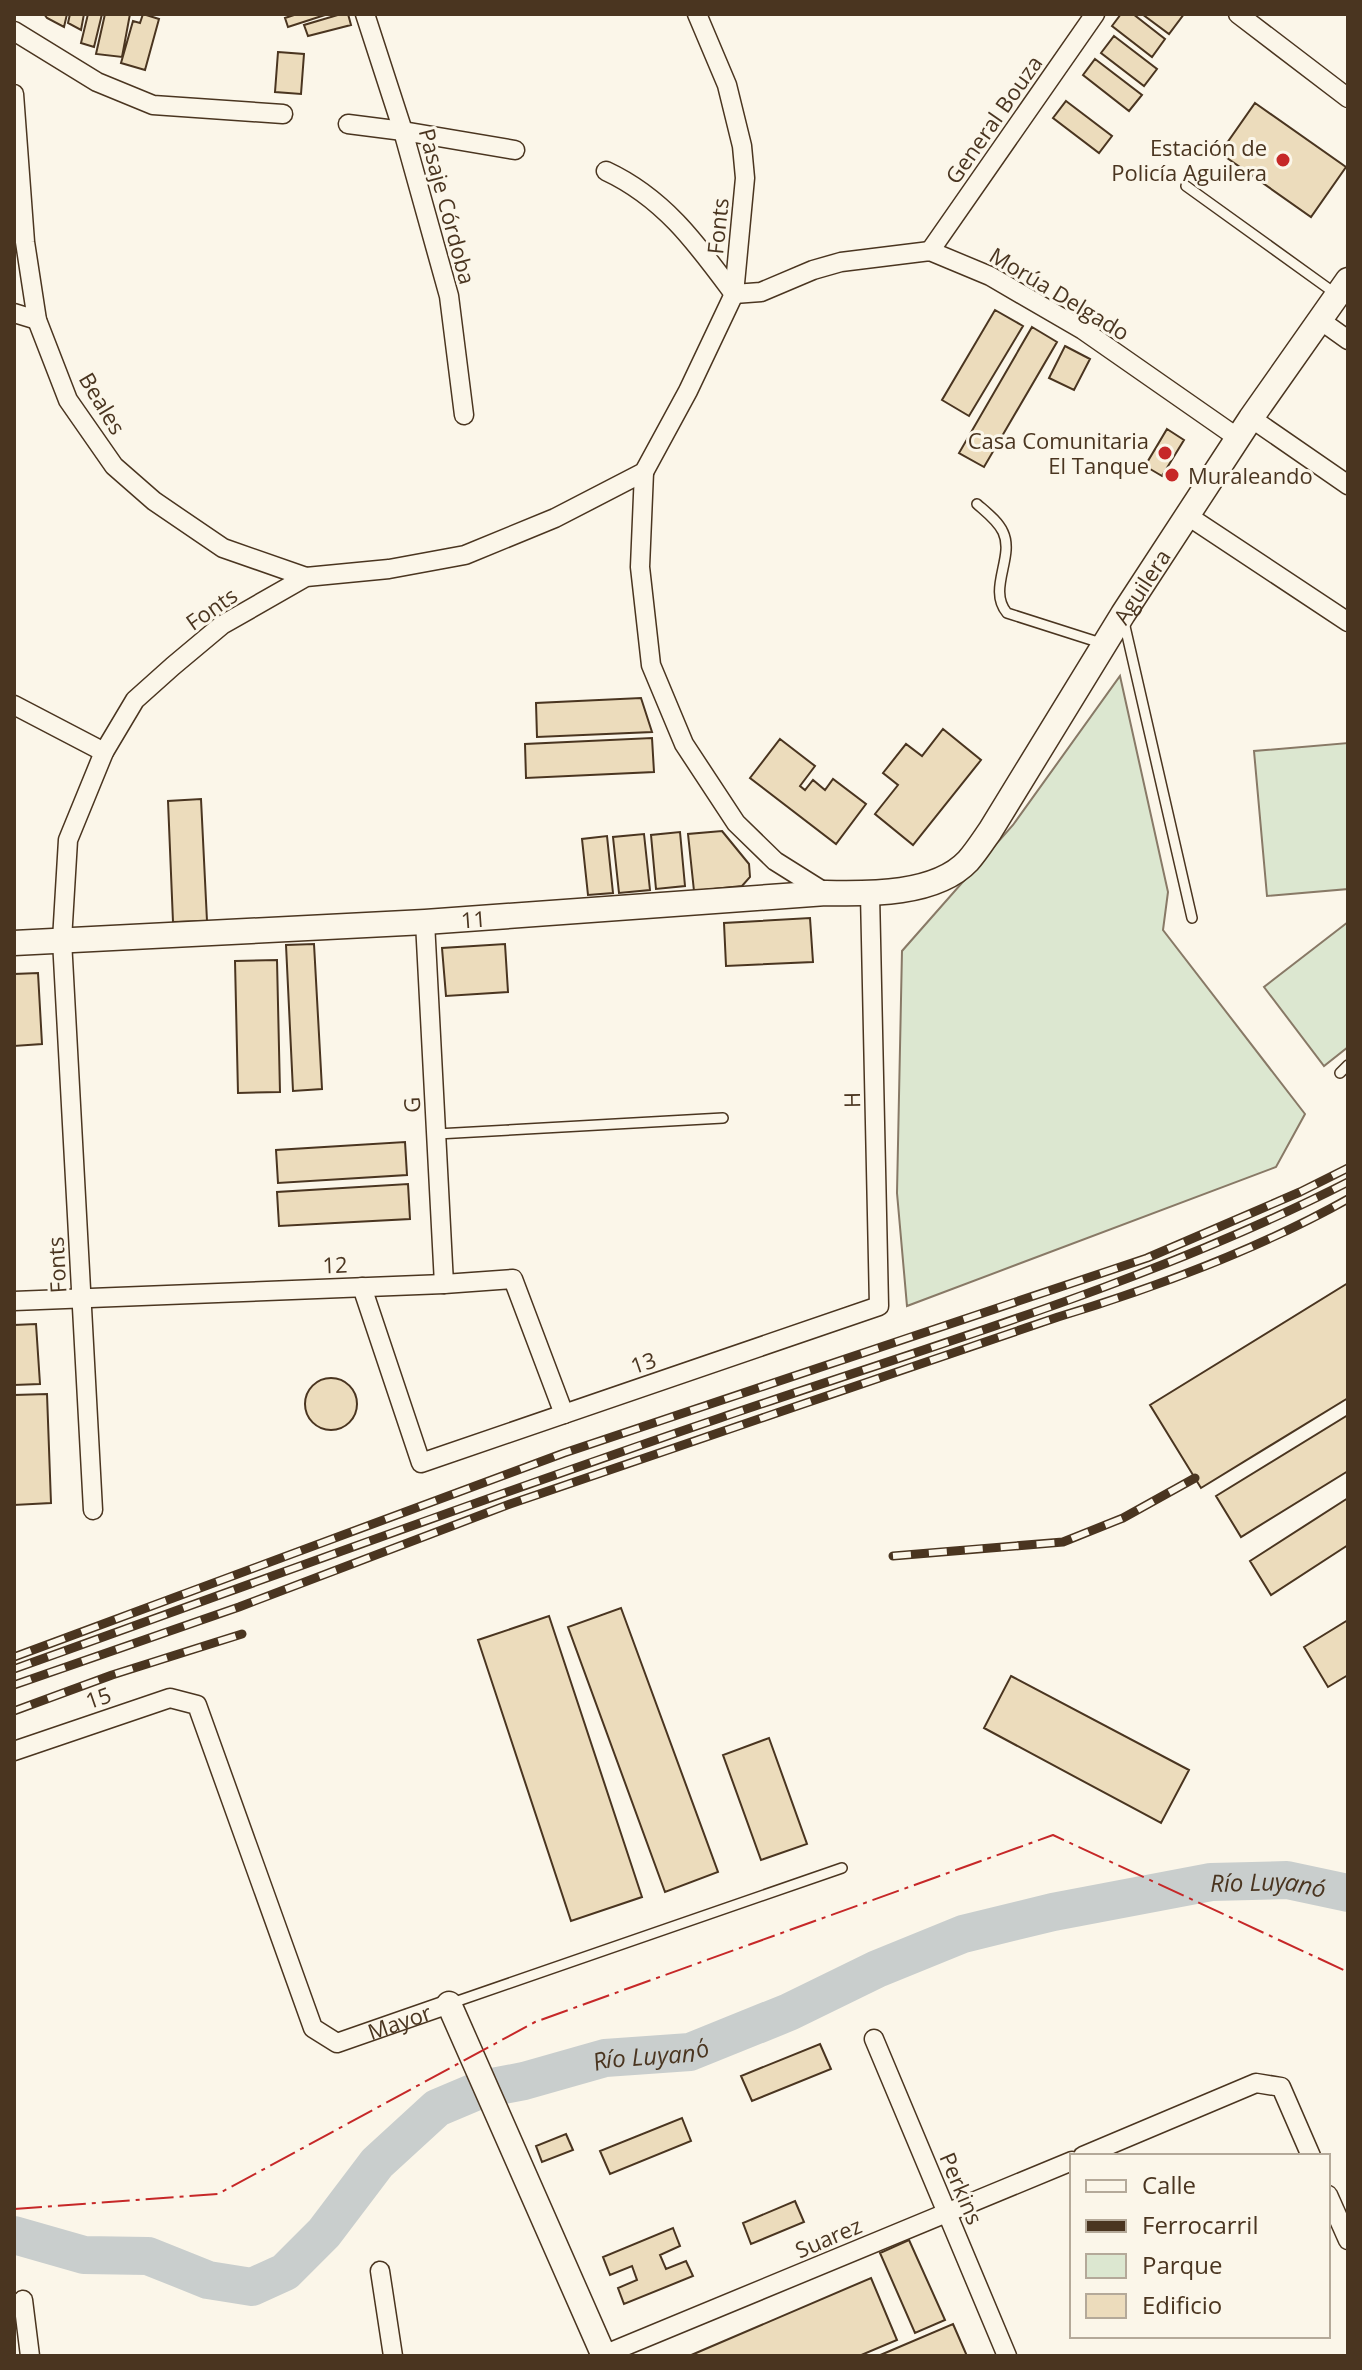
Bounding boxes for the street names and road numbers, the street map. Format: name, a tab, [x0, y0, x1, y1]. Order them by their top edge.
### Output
street label: General Bouza	[938, 49, 1048, 189]
street label: Pasaje Córdoba	[413, 125, 483, 287]
street label: Fonts	[699, 196, 735, 256]
street label: Morúa Delgado	[984, 239, 1136, 347]
street label: Beales	[73, 366, 133, 440]
street label: Aguilera	[1106, 543, 1177, 629]
street label: Fonts	[179, 580, 243, 636]
street label: 11	[460, 903, 487, 934]
street label: H	[836, 1092, 866, 1108]
street label: G	[396, 1096, 426, 1114]
street label: Fonts	[40, 1236, 72, 1294]
street label: 12	[322, 1249, 348, 1279]
street label: 13	[626, 1344, 660, 1380]
street label: 15	[81, 1679, 115, 1715]
street label: Mayor	[363, 1996, 435, 2046]
street label: Perkins	[933, 2147, 991, 2229]
street label: Suarez	[790, 2210, 866, 2264]

